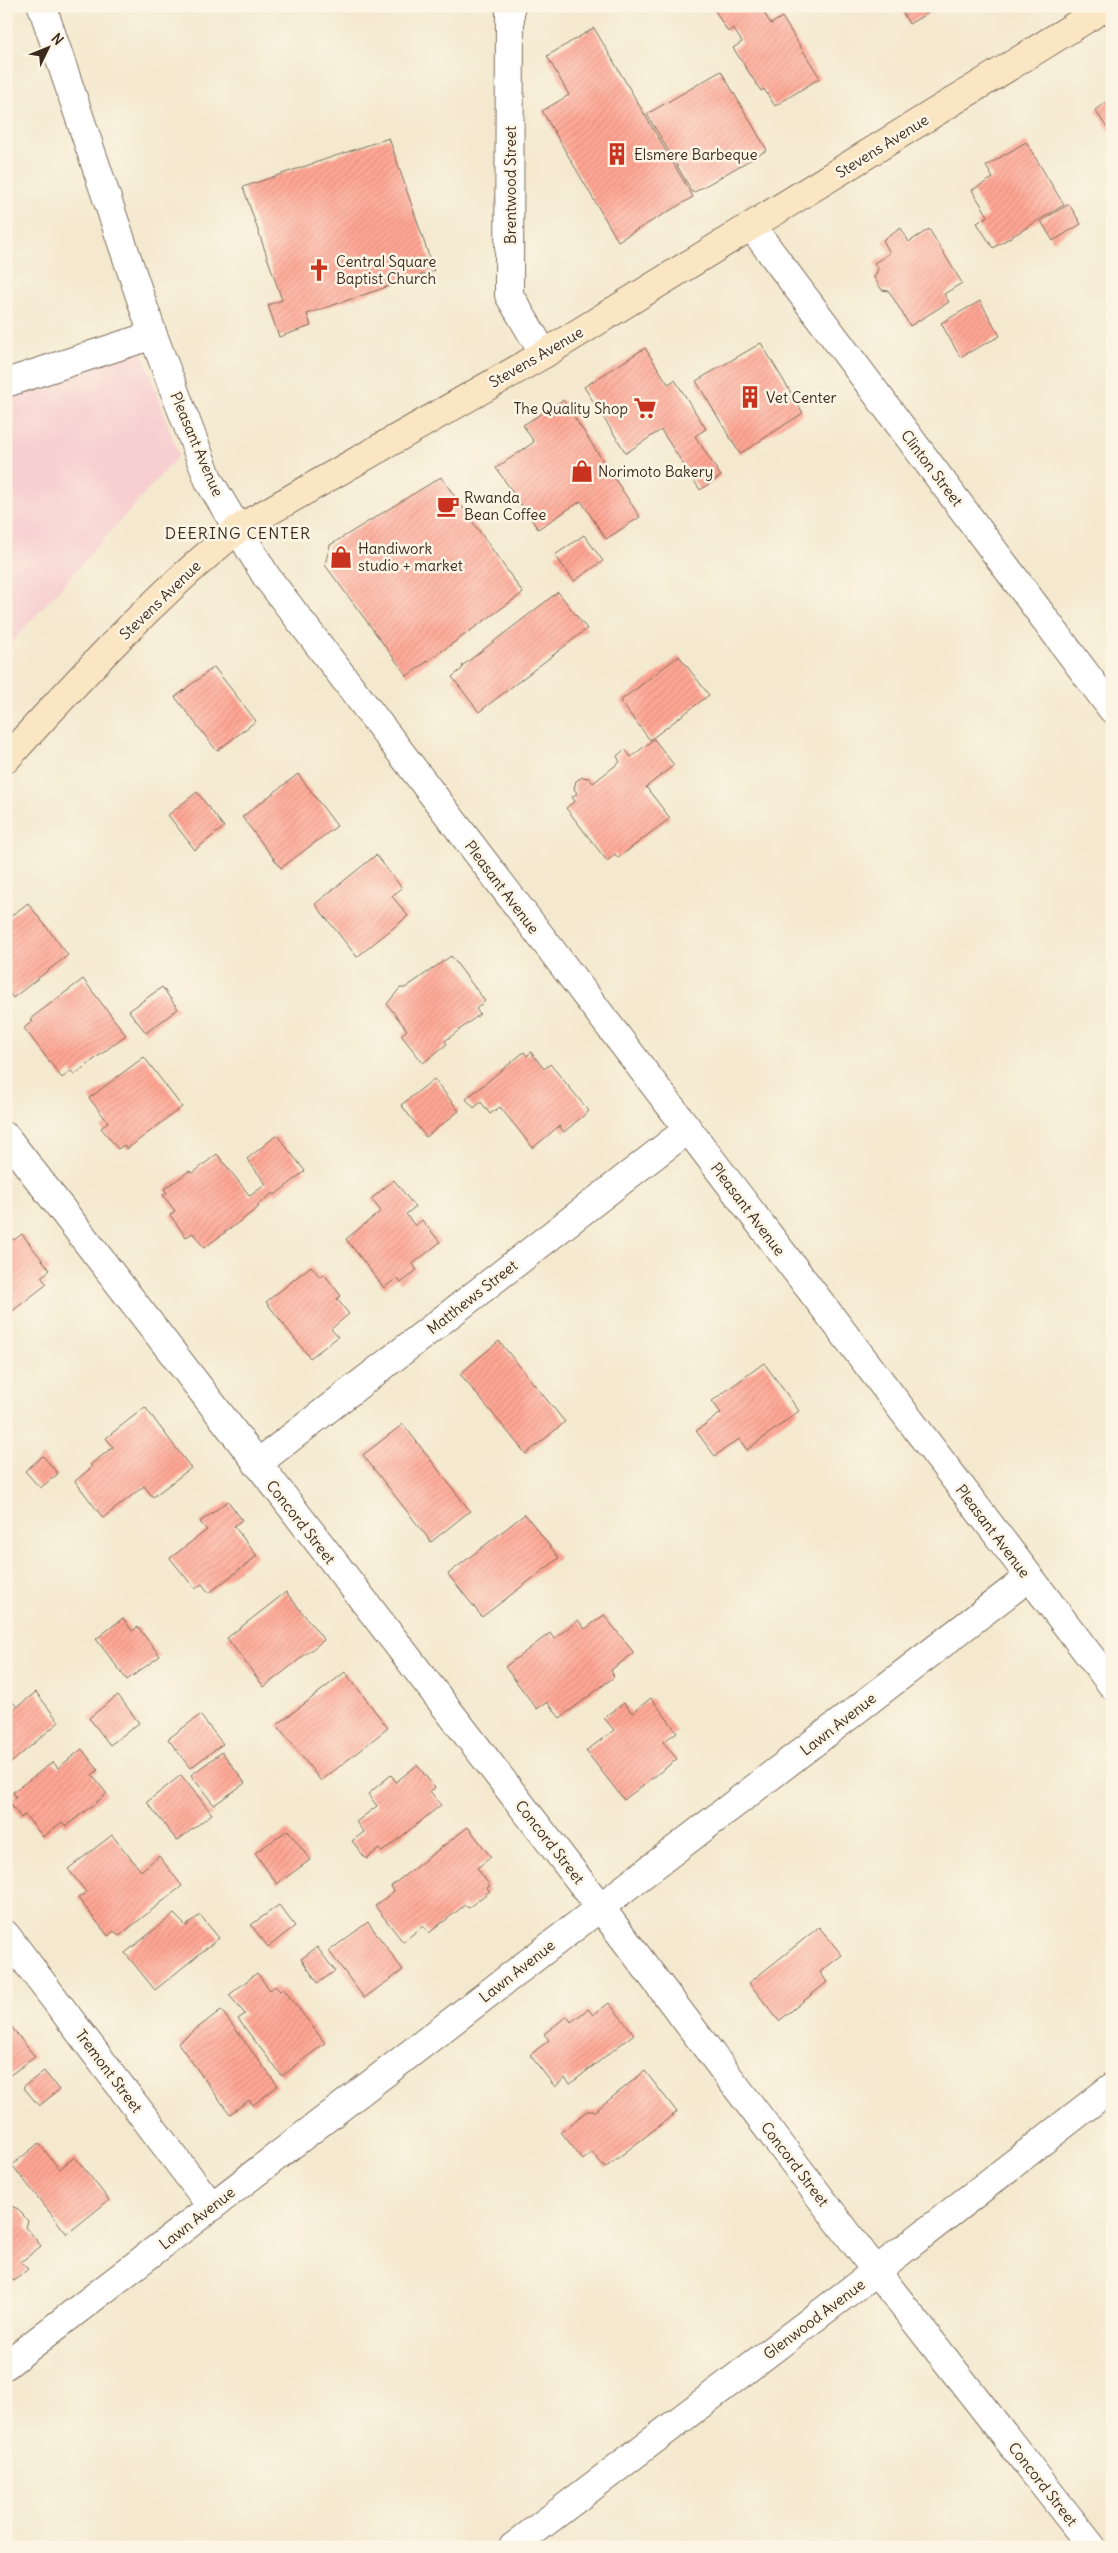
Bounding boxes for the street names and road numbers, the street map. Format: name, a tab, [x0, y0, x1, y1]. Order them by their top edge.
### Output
street label: Stevens Avenue	[832, 110, 932, 182]
street label: Brentwood Street	[501, 126, 520, 244]
street label: Stevens Avenue	[485, 322, 587, 392]
street label: Pleasant Avenue	[166, 389, 228, 499]
street label: Clinton Street	[897, 426, 967, 510]
street label: Stevens Avenue	[115, 556, 205, 644]
street label: Pleasant Avenue	[461, 837, 543, 937]
street label: Pleasant Avenue	[707, 1159, 789, 1259]
street label: Matthews Street	[423, 1256, 521, 1338]
street label: Concord Street	[262, 1476, 340, 1568]
street label: Pleasant Avenue	[952, 1481, 1034, 1581]
street label: Lawn Avenue	[796, 1689, 880, 1759]
street label: Concord Street	[511, 1796, 589, 1888]
street label: Lawn Avenue	[475, 1936, 559, 2006]
street label: Tremont Street	[72, 2026, 146, 2116]
street label: Concord Street	[757, 2118, 833, 2210]
street label: Lawn Avenue	[155, 2183, 239, 2253]
street label: Glenwood Avenue	[759, 2275, 869, 2363]
street label: Concord Street	[1004, 2438, 1082, 2530]

